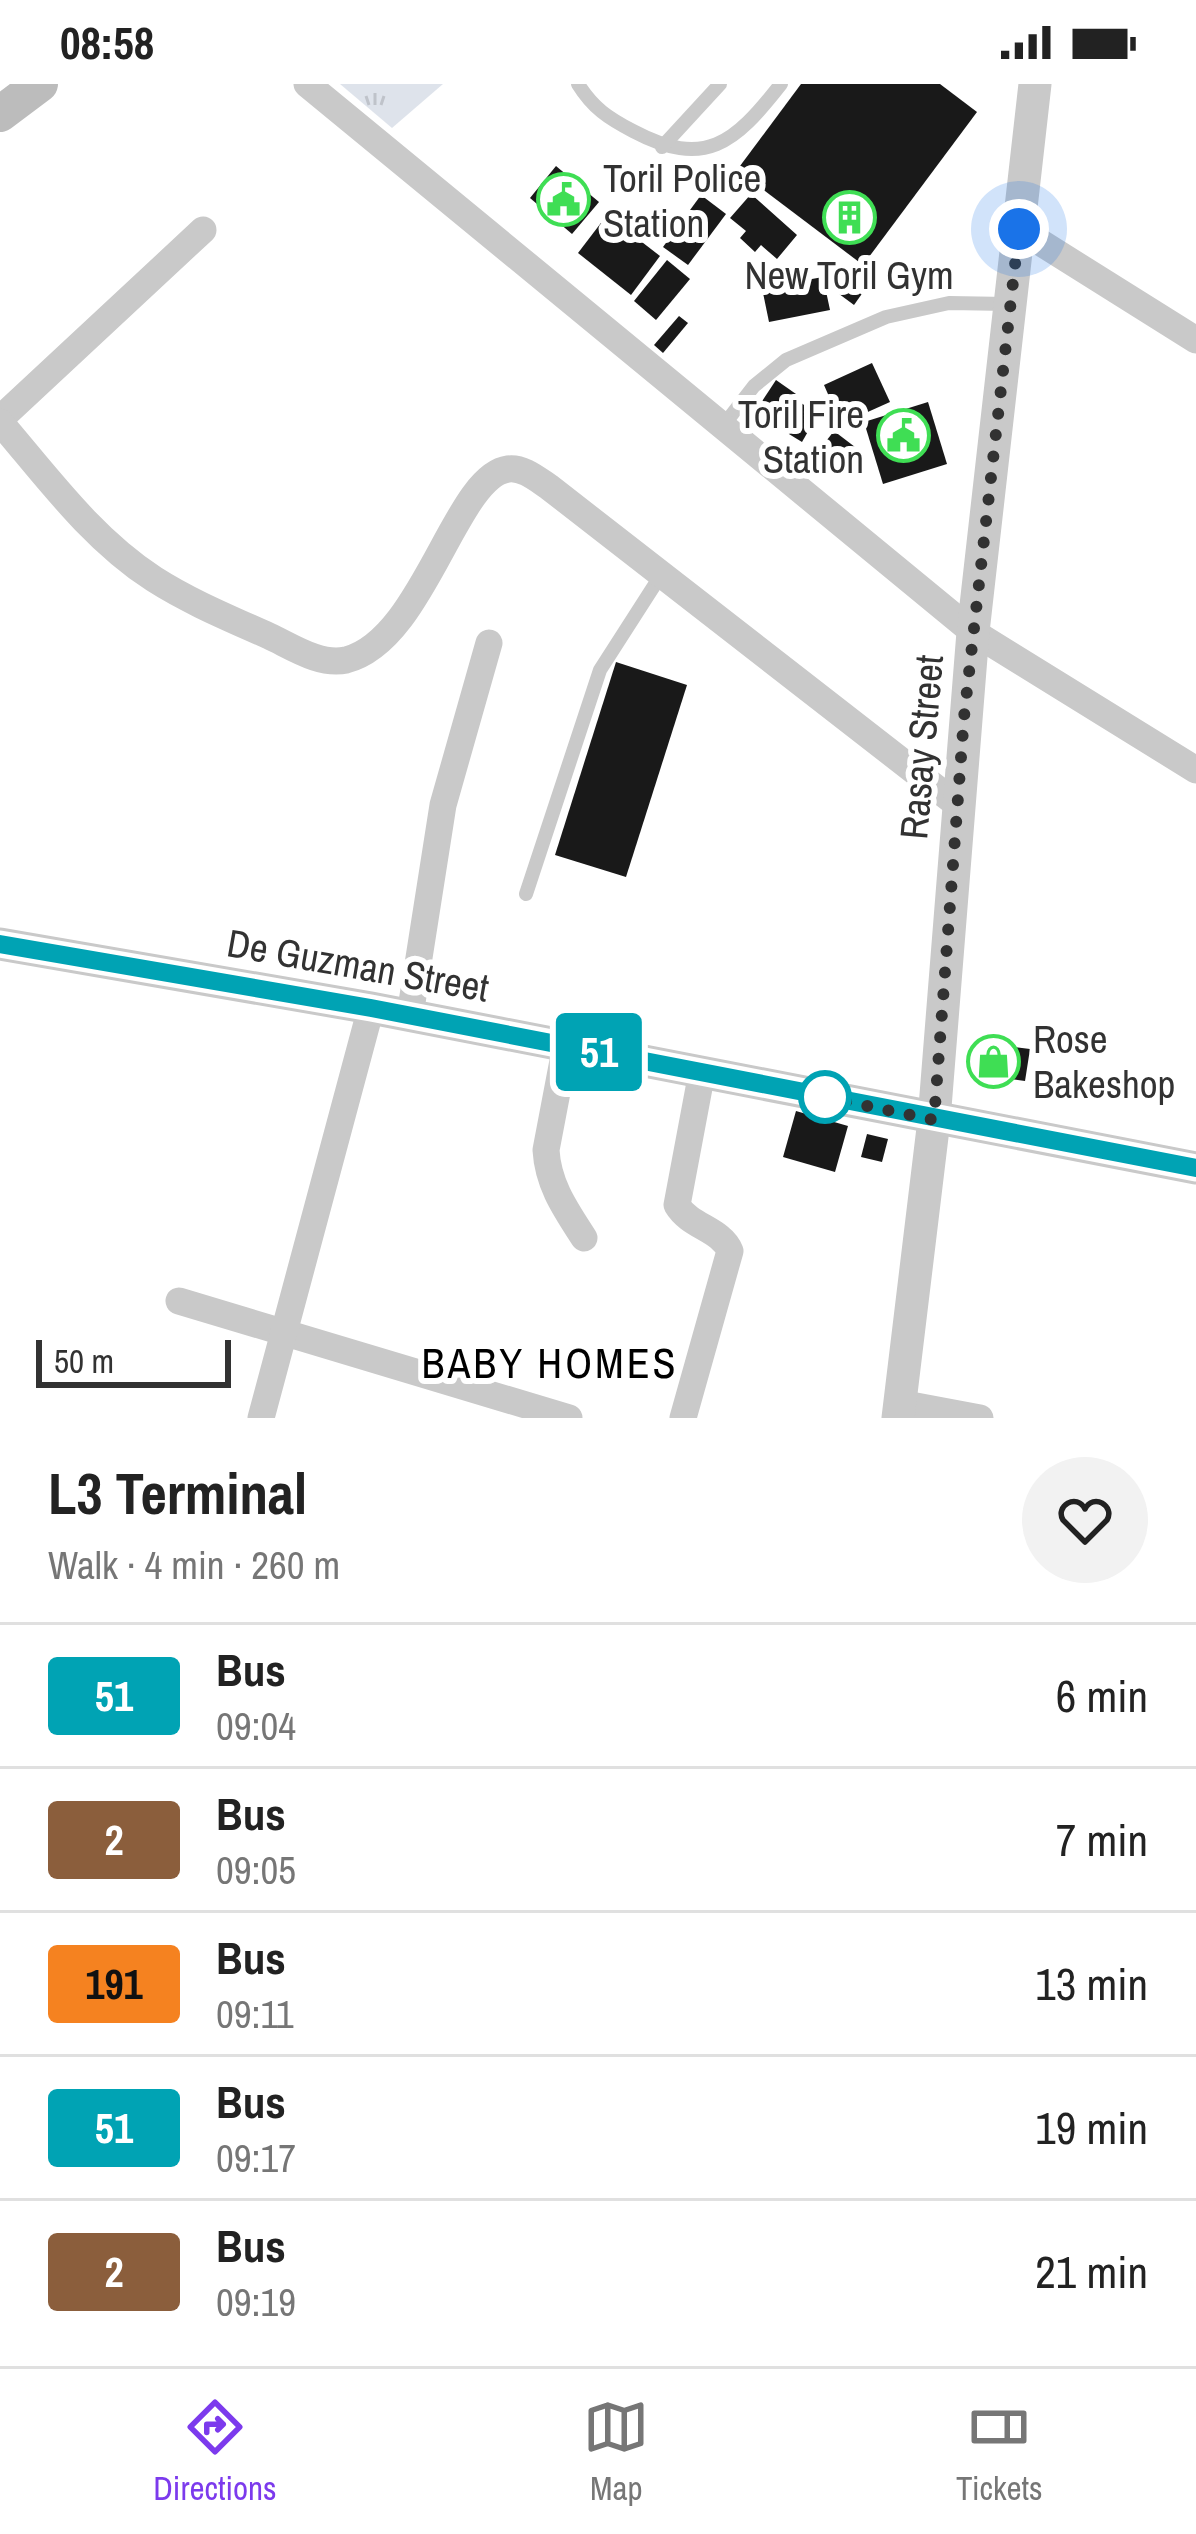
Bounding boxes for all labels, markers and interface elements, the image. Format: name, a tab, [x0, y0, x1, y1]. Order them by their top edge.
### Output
text: 08:58	[60, 12, 154, 73]
place label: Toril Police Station	[603, 152, 761, 249]
public building icon: Toril Police Station	[536, 172, 592, 228]
building icon: New Toril Gym	[821, 190, 877, 246]
your location	[989, 199, 1049, 259]
place label: New Toril Gym	[744, 249, 954, 301]
place label: Toril Fire Station	[738, 388, 864, 485]
public building icon: Toril Fire Station	[875, 408, 931, 464]
street label: Rasay Street	[887, 653, 955, 841]
street label: De Guzman Street	[223, 916, 493, 1014]
line badge: 51	[545, 1013, 653, 1091]
place label: Rose Bakeshop	[1033, 1013, 1175, 1110]
text: 51	[580, 1024, 618, 1080]
shop icon: Rose Bakeshop	[966, 1033, 1022, 1089]
unlabelled marker	[800, 1072, 850, 1122]
scale bar	[36, 1334, 231, 1387]
district label: BABY HOMES	[421, 1335, 679, 1391]
text: 50 m	[54, 1339, 114, 1383]
text: L3 Terminal	[48, 1455, 307, 1532]
button: heart	[1022, 1457, 1148, 1583]
text: Walk · 4 min · 260 m	[48, 1539, 340, 1591]
text: Bus	[216, 1639, 286, 1700]
text: 6 min	[1056, 1665, 1148, 1726]
text: 51	[95, 1668, 133, 1724]
text: 09:04	[216, 1700, 296, 1752]
text: Bus	[216, 1783, 286, 1844]
text: 7 min	[1056, 1809, 1148, 1870]
text: 2	[104, 1812, 124, 1868]
text: 09:05	[216, 1844, 296, 1896]
text: Bus	[216, 1927, 286, 1988]
text: 13 min	[1035, 1953, 1148, 2014]
text: 191	[85, 1956, 143, 2012]
text: 09:11	[216, 1988, 294, 2040]
text: Bus	[216, 2071, 286, 2132]
text: 19 min	[1035, 2097, 1148, 2158]
text: 51	[95, 2100, 133, 2156]
text: 09:17	[216, 2132, 296, 2184]
text: Bus	[216, 2215, 286, 2276]
text: 21 min	[1035, 2241, 1148, 2302]
text: 2	[104, 2244, 124, 2300]
text: 09:19	[216, 2276, 296, 2328]
tab: Directions	[153, 2394, 277, 2510]
tab: Map	[583, 2394, 649, 2510]
tab: Tickets	[956, 2394, 1043, 2510]

